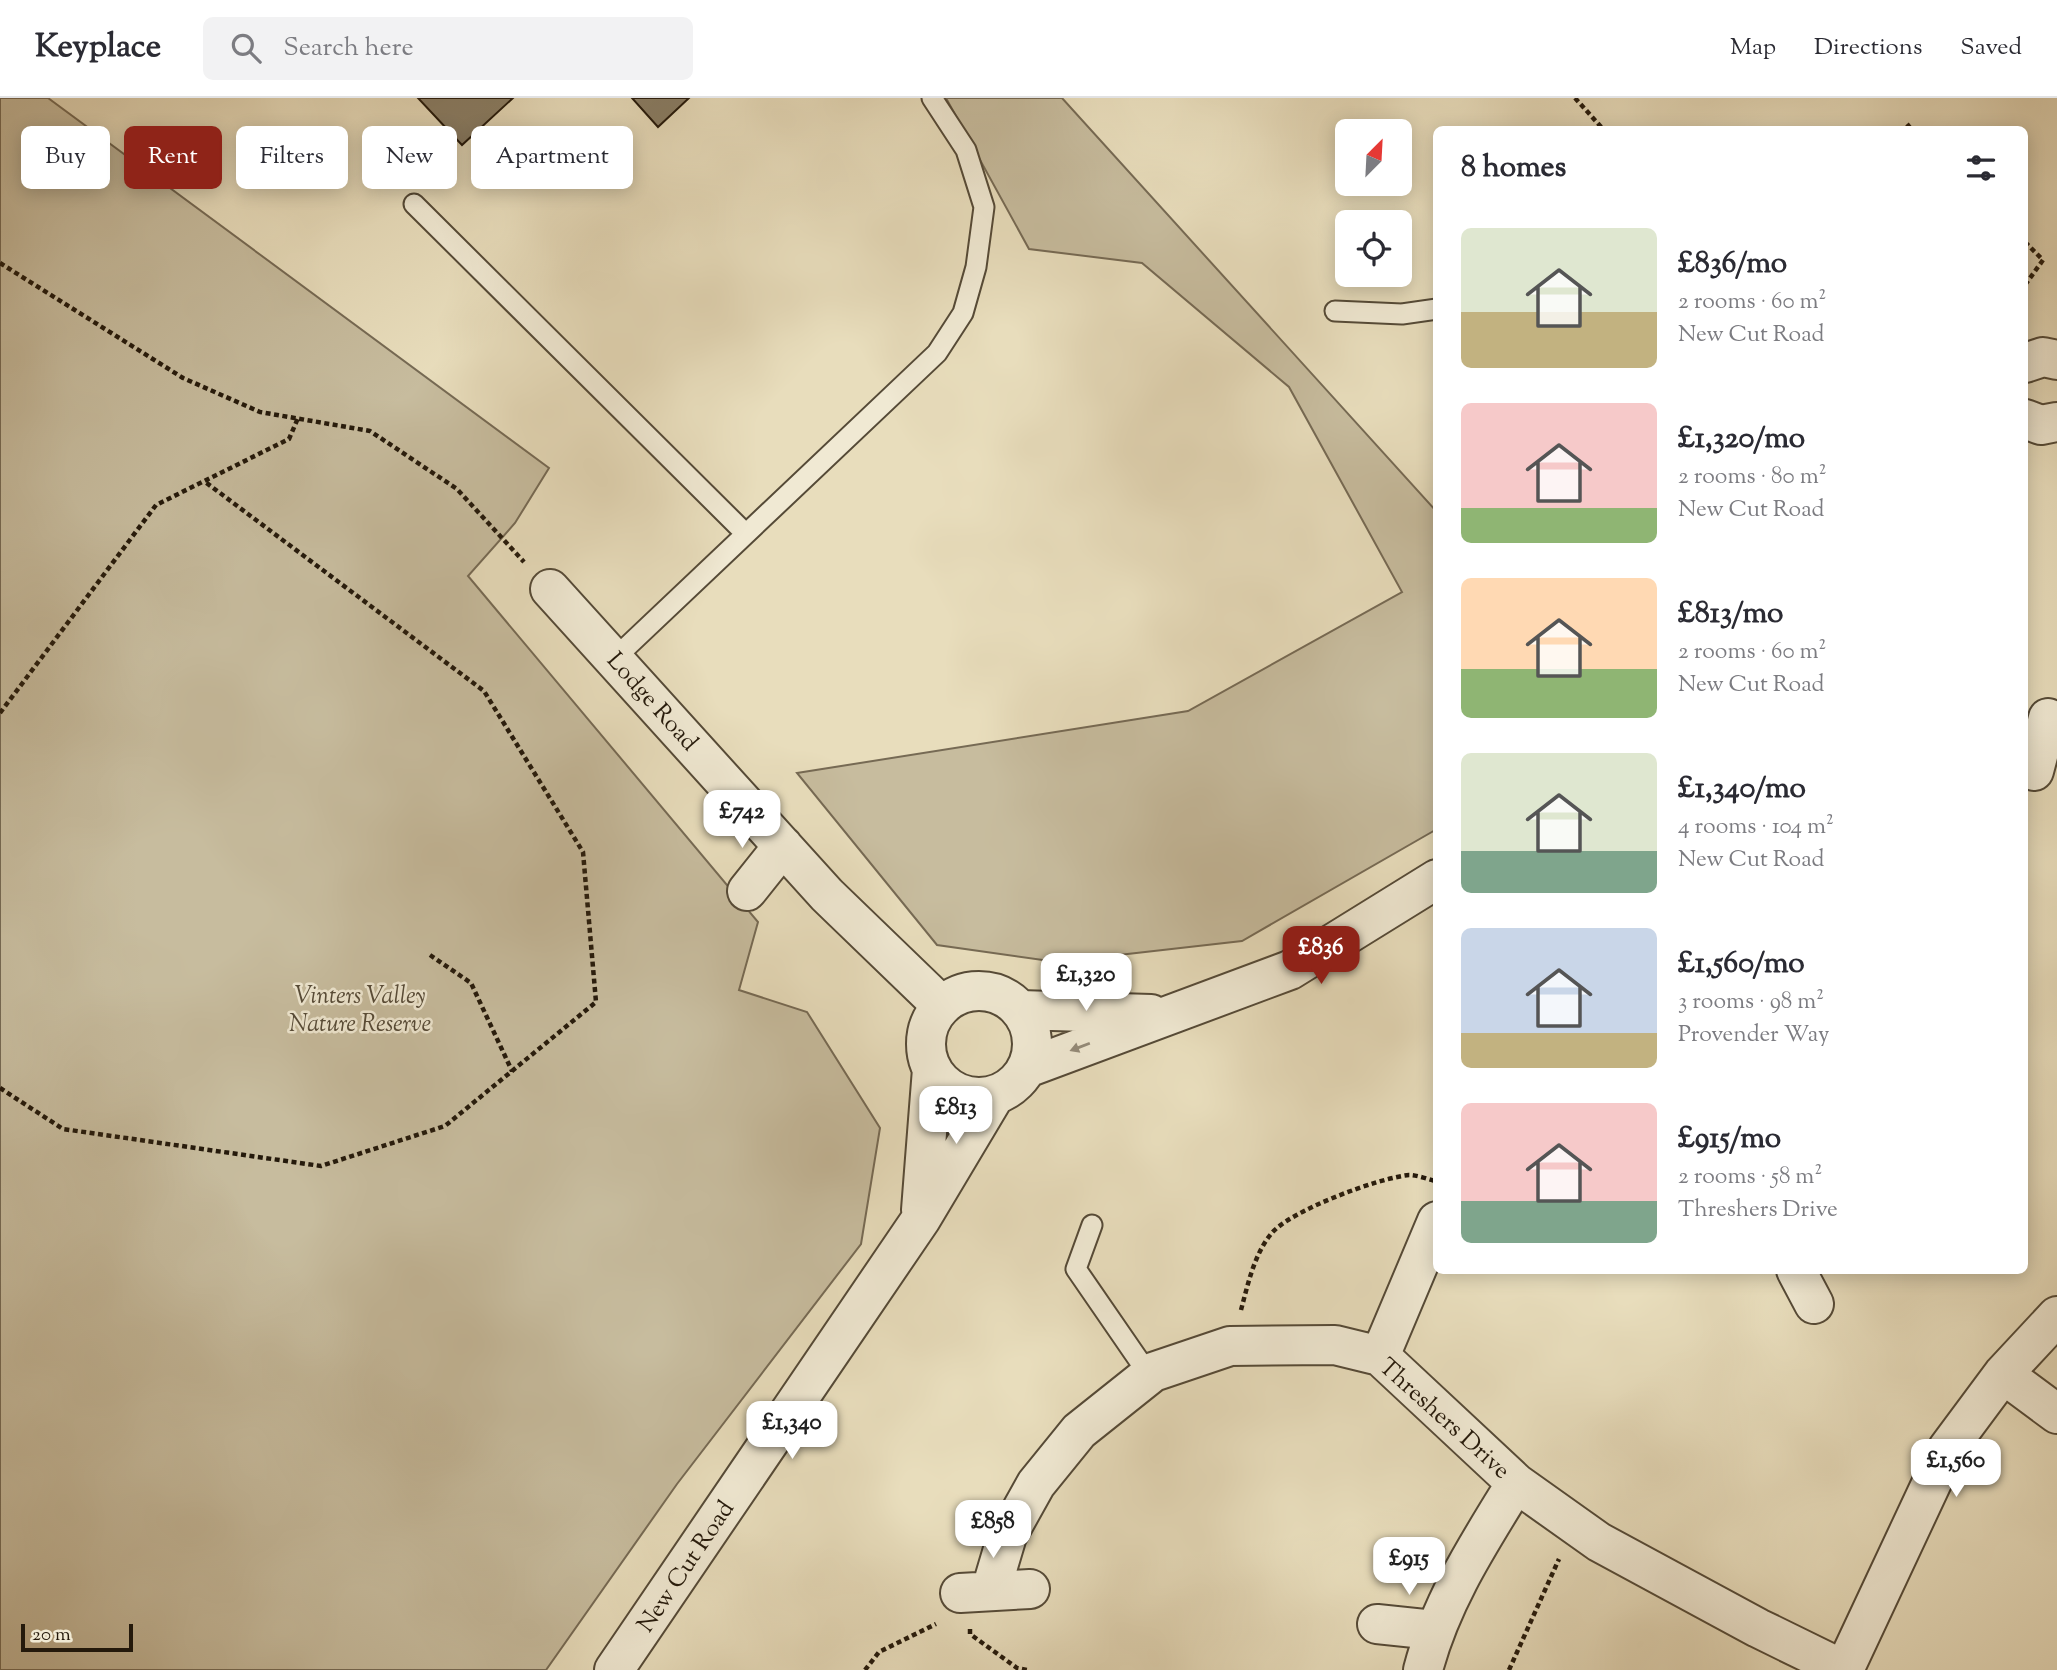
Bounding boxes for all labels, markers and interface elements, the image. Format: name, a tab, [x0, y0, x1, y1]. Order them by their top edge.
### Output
search box	[203, 17, 693, 80]
text: Keyplace	[35, 24, 161, 72]
icon: search	[227, 29, 265, 67]
text: Search here	[283, 30, 414, 67]
text: Map	[1730, 31, 1776, 65]
text: Directions	[1814, 31, 1922, 65]
text: Saved	[1960, 31, 2022, 65]
north arrow	[1335, 119, 1412, 196]
map controls	[1335, 119, 1412, 287]
chip: Buy	[21, 126, 110, 189]
chip: Rent	[124, 126, 222, 189]
chip: Filters	[236, 126, 348, 189]
chip: New	[362, 126, 457, 189]
chip: Apartment	[471, 126, 633, 189]
text: 8 homes	[1461, 147, 1566, 190]
icon: filters	[1962, 149, 2000, 187]
button: locate	[1335, 210, 1412, 287]
text: £836/mo	[1678, 243, 1787, 286]
icon: home	[1517, 256, 1601, 340]
text: 2 rooms · 60 m²	[1678, 286, 1826, 319]
text: New Cut Road	[1678, 319, 1824, 352]
text: £1,320/mo	[1678, 418, 1805, 461]
icon: home	[1517, 431, 1601, 515]
text: 2 rooms · 80 m²	[1678, 461, 1826, 494]
text: New Cut Road	[1678, 494, 1824, 527]
text: £813/mo	[1678, 593, 1783, 636]
icon: home	[1517, 606, 1601, 690]
text: 2 rooms · 60 m²	[1678, 636, 1826, 669]
street label: Lodge Road	[598, 645, 706, 760]
text: New Cut Road	[1678, 669, 1824, 702]
text: £1,340/mo	[1678, 768, 1806, 811]
icon: home	[1517, 781, 1601, 865]
pin: £742	[701, 790, 783, 850]
text: £742	[719, 796, 765, 829]
text: 4 rooms · 104 m²	[1678, 811, 1834, 844]
text: New Cut Road	[1678, 844, 1824, 877]
pin: £836	[1280, 926, 1362, 986]
text: £836	[1299, 932, 1343, 965]
text: £1,560/mo	[1678, 943, 1805, 986]
pin: £1,320	[1029, 954, 1143, 1013]
icon: home	[1517, 956, 1601, 1040]
text: £1,320	[1057, 959, 1115, 992]
park label: Vinters Valley Nature Reserve	[289, 980, 431, 1042]
text: 3 rooms · 98 m²	[1678, 986, 1824, 1019]
text: Provender Way	[1678, 1019, 1830, 1052]
one-way arrow	[1070, 1042, 1091, 1053]
pin: £813	[915, 1086, 997, 1146]
text: £813	[935, 1092, 977, 1125]
text: £915/mo	[1678, 1118, 1781, 1161]
icon: home	[1517, 1131, 1601, 1215]
text: 2 rooms · 58 m²	[1678, 1161, 1822, 1194]
text: Threshers Drive	[1678, 1194, 1838, 1227]
street label: Threshers Drive	[1370, 1351, 1517, 1488]
pin: £1,340	[735, 1402, 849, 1461]
text: £1,340	[762, 1407, 822, 1440]
pin: £1,560	[1899, 1440, 2013, 1499]
text: £1,560	[1927, 1445, 1985, 1478]
street label: New Cut Road	[630, 1494, 744, 1640]
pin: £858	[952, 1500, 1034, 1560]
text: £858	[971, 1506, 1015, 1539]
pin: £915	[1368, 1538, 1450, 1597]
text: £915	[1389, 1543, 1429, 1576]
scale bar	[21, 1621, 133, 1653]
text: 20 m	[32, 1622, 71, 1649]

